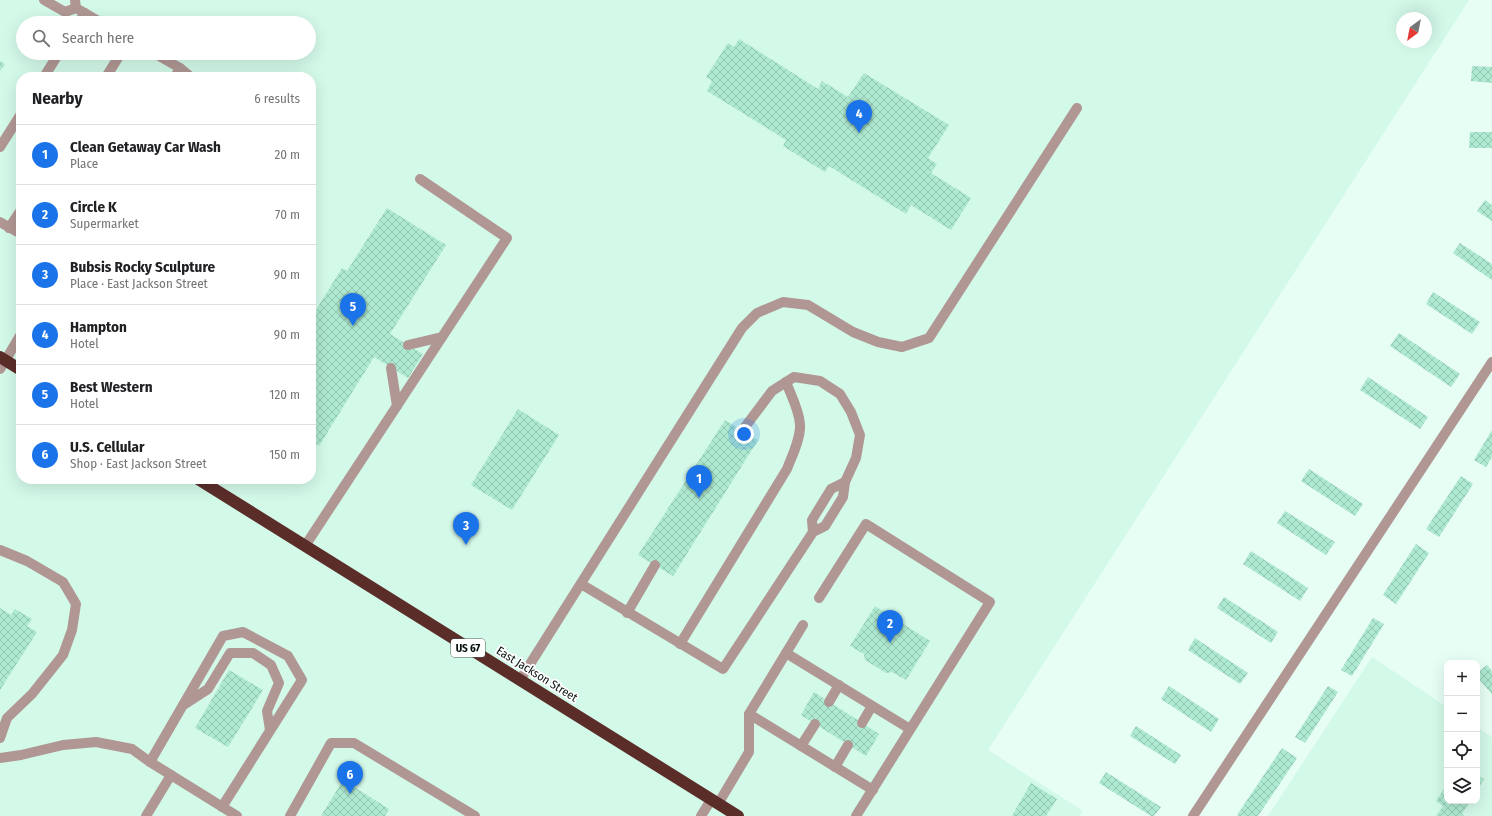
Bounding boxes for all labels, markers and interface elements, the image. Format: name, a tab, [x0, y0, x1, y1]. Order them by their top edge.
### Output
north arrow	[1396, 12, 1432, 48]
search box	[16, 16, 316, 60]
icon: search	[30, 27, 52, 49]
text: Search here	[62, 29, 134, 47]
text: Nearby	[32, 88, 83, 109]
text: 6 results	[254, 91, 300, 106]
pin: 4	[846, 100, 872, 133]
text: Clean Getaway Car Wash	[70, 138, 221, 156]
text: 1	[42, 147, 48, 162]
text: 20 m	[274, 147, 300, 162]
text: Place	[70, 156, 98, 171]
text: Circle K	[70, 198, 117, 216]
text: 2	[42, 207, 48, 222]
text: 70 m	[275, 207, 300, 222]
text: Supermarket	[70, 216, 139, 231]
text: Bubsis Rocky Sculpture	[70, 258, 215, 276]
text: 3	[42, 267, 48, 282]
text: 90 m	[274, 267, 300, 282]
text: Place · East Jackson Street	[70, 276, 208, 291]
pin: 5	[340, 293, 366, 326]
text: Hampton	[70, 318, 127, 336]
text: 4	[42, 327, 48, 342]
text: 90 m	[274, 327, 300, 342]
text: Hotel	[70, 336, 99, 351]
text: Best Western	[70, 378, 153, 396]
text: 5	[42, 387, 48, 402]
text: 120 m	[269, 387, 300, 402]
text: Hotel	[70, 396, 99, 411]
your location	[734, 424, 754, 444]
text: U.S. Cellular	[70, 438, 145, 456]
text: 6	[42, 447, 48, 462]
text: 150 m	[269, 447, 300, 462]
text: Shop · East Jackson Street	[70, 456, 207, 471]
pin: 1	[686, 465, 712, 498]
pin: 3	[453, 512, 479, 545]
pin: 2	[877, 610, 903, 643]
road number: US 67	[451, 639, 485, 657]
street label: East Jackson Street	[494, 643, 580, 705]
map controls	[1444, 660, 1480, 804]
button: +	[1444, 660, 1480, 696]
button: −	[1444, 696, 1480, 732]
button: locate	[1444, 732, 1480, 768]
pin: 6	[337, 761, 363, 794]
button: layers	[1444, 768, 1480, 804]

